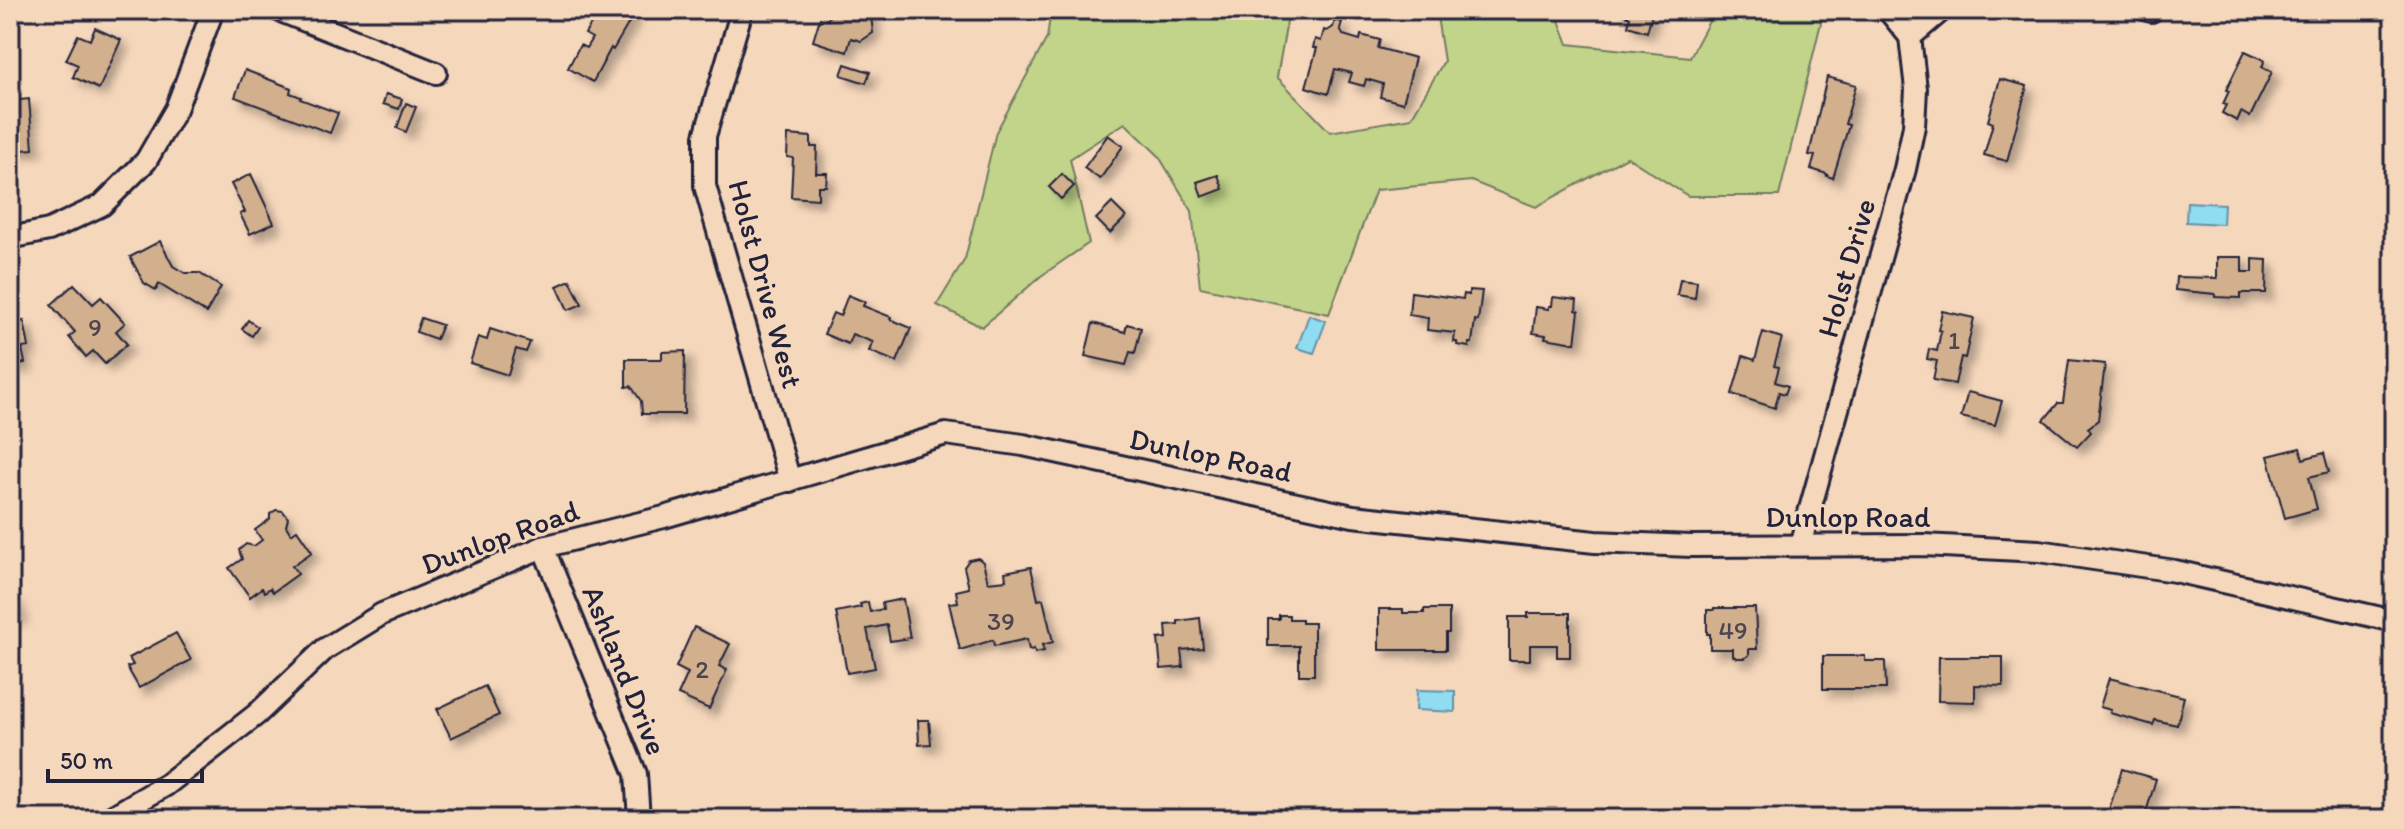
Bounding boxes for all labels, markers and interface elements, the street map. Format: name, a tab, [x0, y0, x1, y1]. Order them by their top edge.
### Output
street label: Holst Drive West	[720, 176, 812, 392]
street label: Holst Drive	[1809, 194, 1883, 342]
house number: 9	[88, 311, 102, 343]
house number: 1	[1948, 324, 1960, 356]
street label: Dunlop Road	[1126, 420, 1296, 490]
street label: Dunlop Road	[416, 491, 584, 583]
street label: Dunlop Road	[1765, 498, 1931, 535]
street label: Ashland Drive	[574, 580, 676, 760]
house number: 39	[987, 605, 1015, 637]
house number: 49	[1718, 614, 1748, 646]
house number: 2	[695, 653, 709, 685]
scale bar	[48, 733, 202, 783]
text: 50 m	[60, 746, 113, 775]

